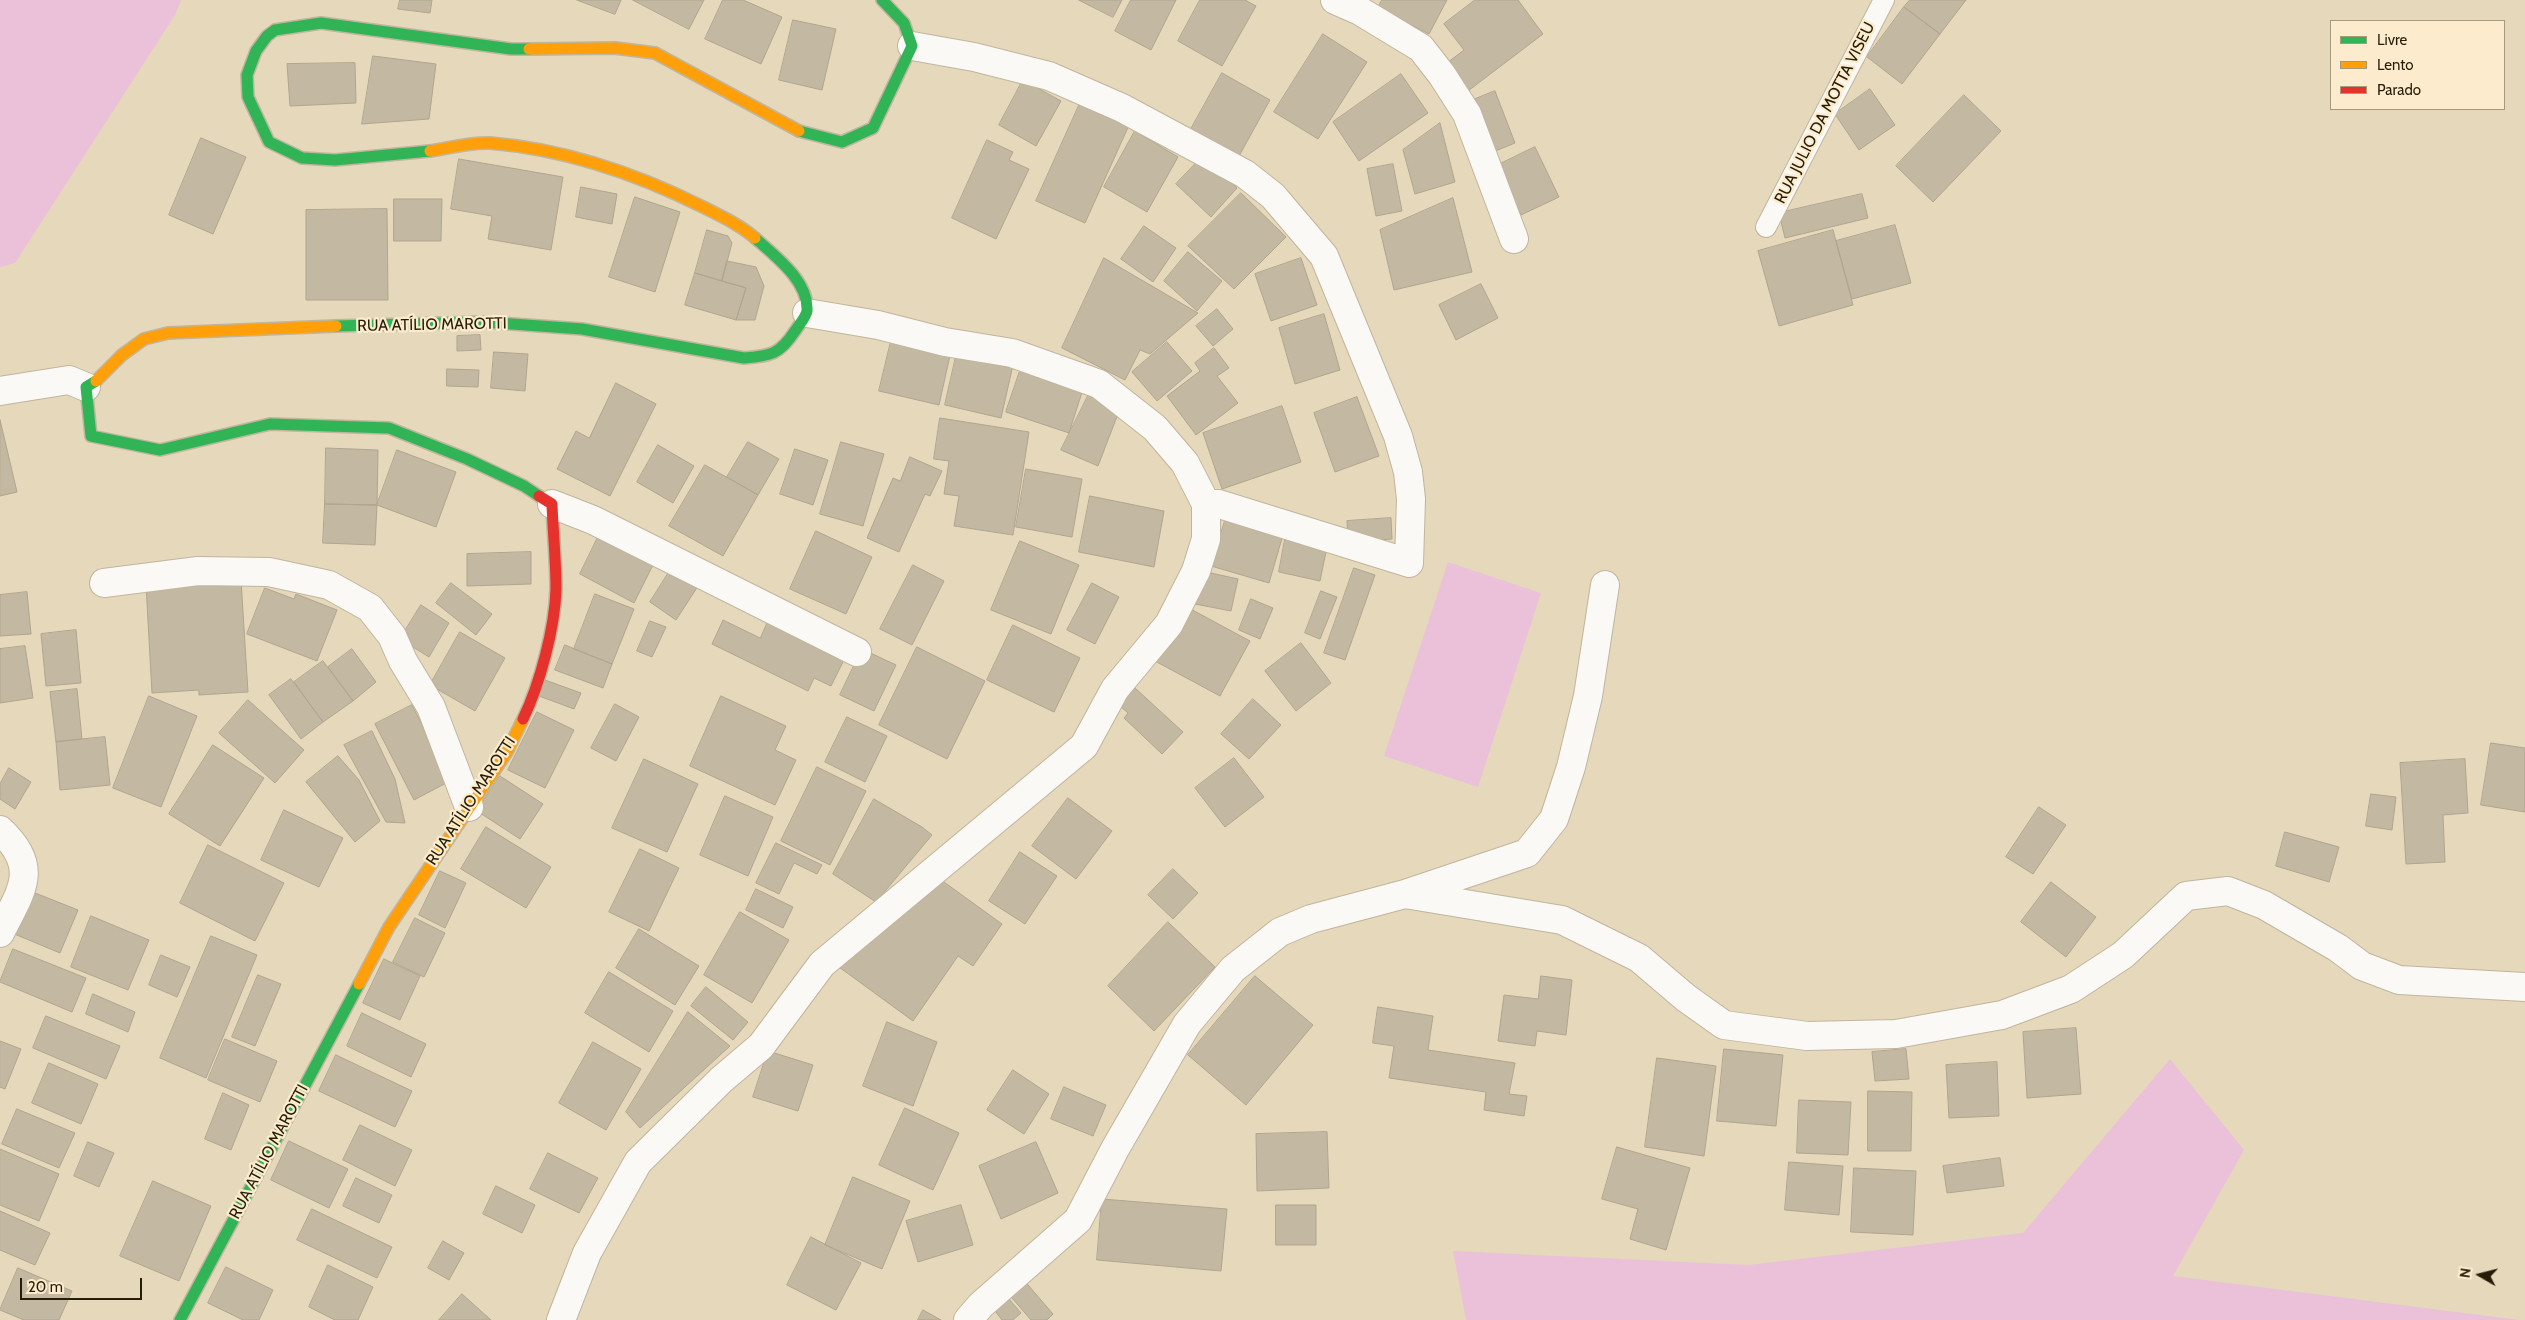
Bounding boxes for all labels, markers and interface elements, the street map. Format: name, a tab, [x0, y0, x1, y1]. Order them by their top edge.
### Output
street label: RUA JULIO DA MOTTA VISEU	[1771, 19, 1879, 207]
legend	[2330, 20, 2505, 110]
text: Livre	[2377, 31, 2407, 49]
text: Lento	[2377, 56, 2414, 74]
text: Parado	[2377, 81, 2421, 99]
street label: RUA ATÍLIO MAROTTI	[357, 314, 507, 336]
street label: RUA ATÍLIO MAROTTI	[422, 733, 520, 869]
street label: RUA ATÍLIO MAROTTI	[225, 1081, 313, 1223]
north arrow	[2455, 1250, 2505, 1300]
text: N	[2456, 1267, 2475, 1279]
scale bar	[22, 1268, 145, 1300]
text: 20 m	[28, 1278, 63, 1296]

